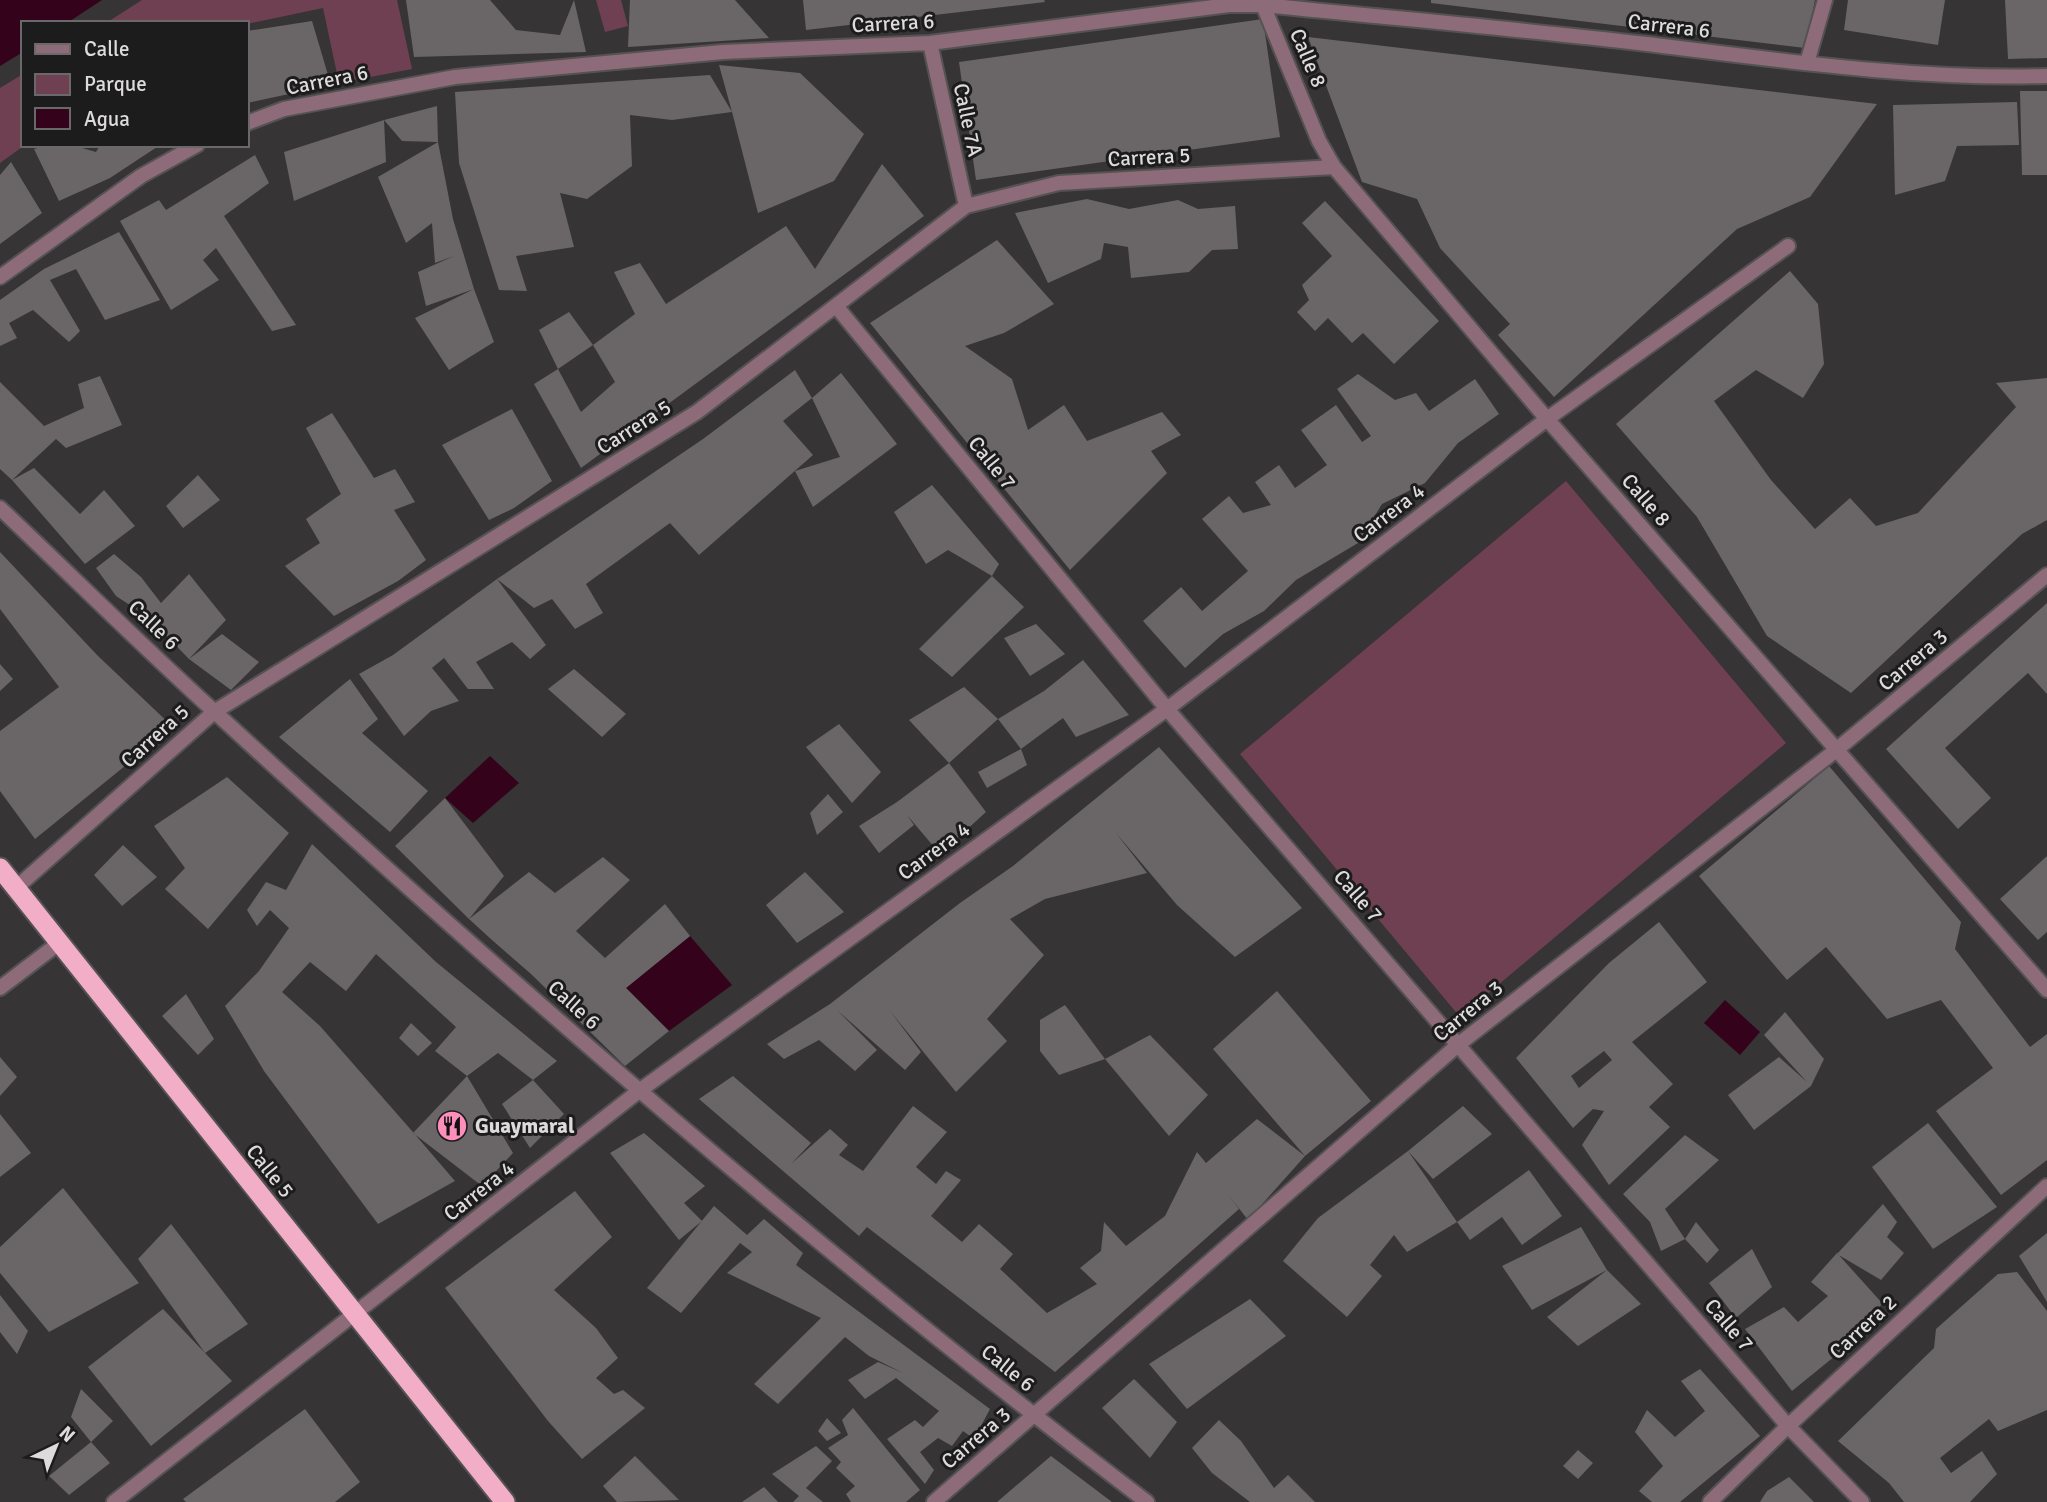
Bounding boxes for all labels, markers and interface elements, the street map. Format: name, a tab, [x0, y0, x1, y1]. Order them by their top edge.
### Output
street label: Carrera 6	[851, 8, 935, 38]
street label: Carrera 6	[1626, 8, 1712, 44]
legend	[21, 21, 248, 147]
street label: Calle 8	[1284, 25, 1332, 91]
text: Calle	[84, 36, 130, 62]
street label: Carrera 6	[284, 59, 370, 101]
text: Parque	[84, 71, 147, 97]
street label: Calle 7A	[948, 81, 988, 159]
text: Agua	[84, 106, 130, 132]
street label: Carrera 5	[1107, 142, 1191, 172]
street label: Carrera 5	[592, 394, 676, 460]
street label: Calle 7	[963, 431, 1021, 495]
street label: Calle 8	[1616, 468, 1676, 532]
street label: Carrera 4	[1348, 478, 1430, 548]
street label: Calle 6	[123, 594, 185, 656]
street label: Carrera 3	[1873, 623, 1953, 697]
street label: Carrera 5	[115, 699, 195, 773]
street label: Carrera 4	[893, 816, 975, 886]
street label: Calle 7	[1328, 864, 1388, 928]
street label: Calle 6	[542, 975, 606, 1035]
street label: Carrera 3	[1428, 975, 1508, 1047]
restaurant icon: Guaymaral	[435, 1109, 469, 1143]
place label: Guaymaral	[475, 1113, 575, 1139]
street label: Calle 5	[241, 1139, 299, 1203]
street label: Carrera 4	[438, 1155, 520, 1227]
street label: Carrera 2	[1824, 1289, 1902, 1365]
street label: Calle 7	[1699, 1293, 1759, 1357]
street label: Calle 6	[976, 1339, 1040, 1397]
street label: Carrera 3	[936, 1401, 1016, 1475]
north arrow	[21, 1411, 91, 1481]
text: N	[54, 1421, 80, 1448]

